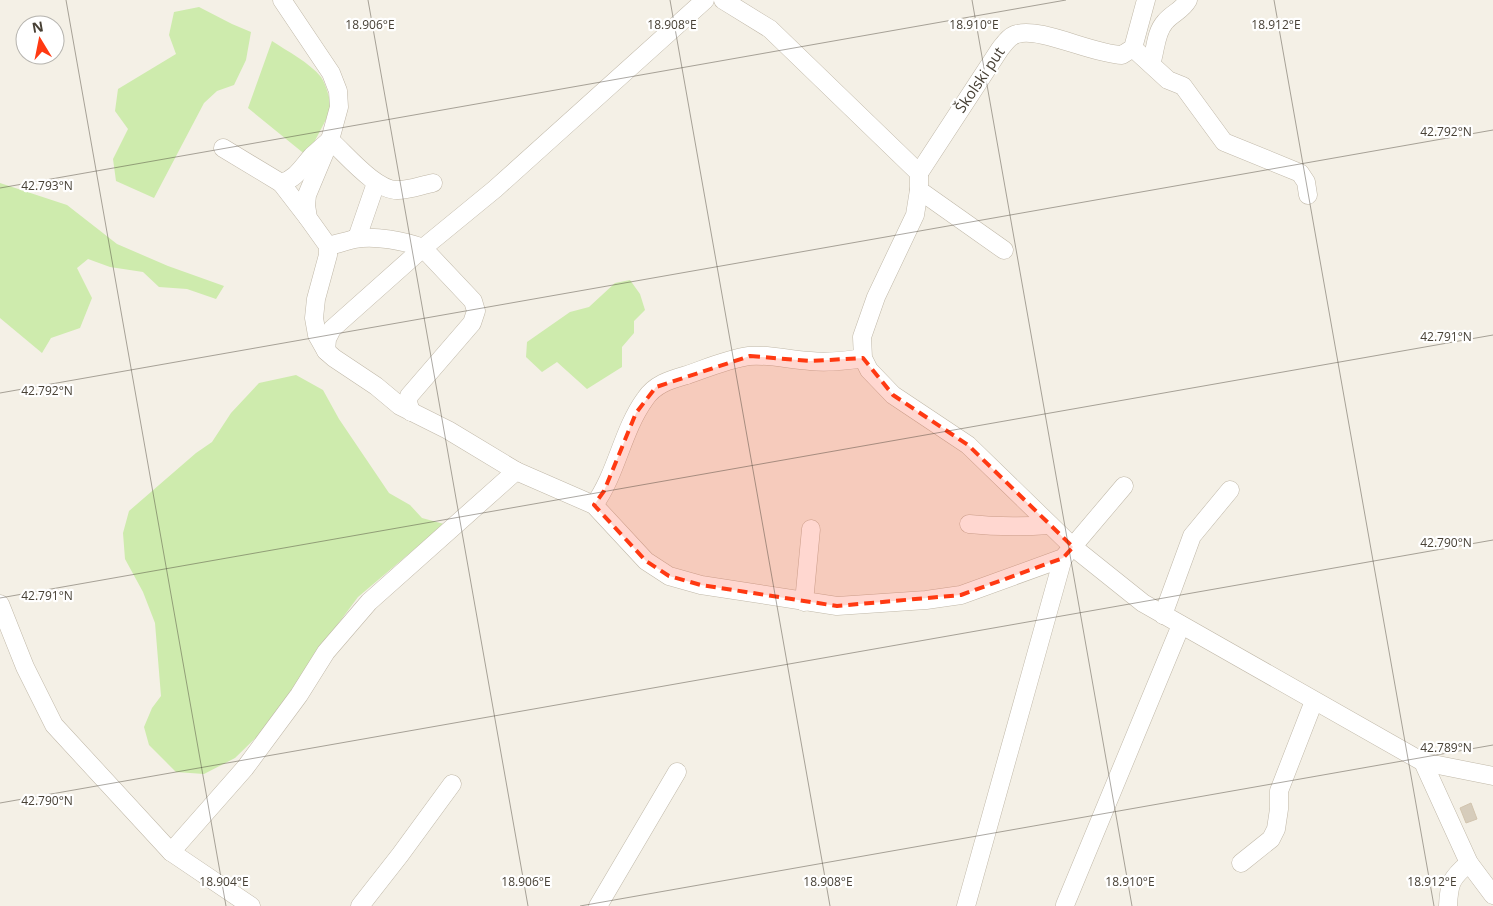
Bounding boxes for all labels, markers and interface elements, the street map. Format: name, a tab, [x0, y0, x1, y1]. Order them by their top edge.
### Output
north arrow	[15, 15, 65, 65]
text: N	[30, 16, 45, 37]
text: 18.906°E	[345, 16, 395, 33]
text: 18.908°E	[647, 16, 697, 33]
text: 18.910°E	[949, 16, 999, 33]
text: 18.912°E	[1251, 16, 1301, 33]
street label: Školski put	[950, 43, 1009, 116]
text: 42.792°N	[1420, 123, 1472, 140]
text: 42.793°N	[21, 177, 73, 194]
text: 42.791°N	[1420, 328, 1472, 345]
text: 42.792°N	[21, 382, 73, 399]
text: 42.790°N	[1420, 534, 1472, 551]
text: 42.791°N	[21, 587, 73, 604]
text: 42.789°N	[1420, 739, 1472, 756]
text: 42.790°N	[21, 792, 73, 809]
text: 18.904°E	[199, 873, 249, 890]
text: 18.906°E	[501, 873, 551, 890]
text: 18.908°E	[803, 873, 853, 890]
text: 18.910°E	[1105, 873, 1155, 890]
text: 18.912°E	[1407, 873, 1457, 890]

